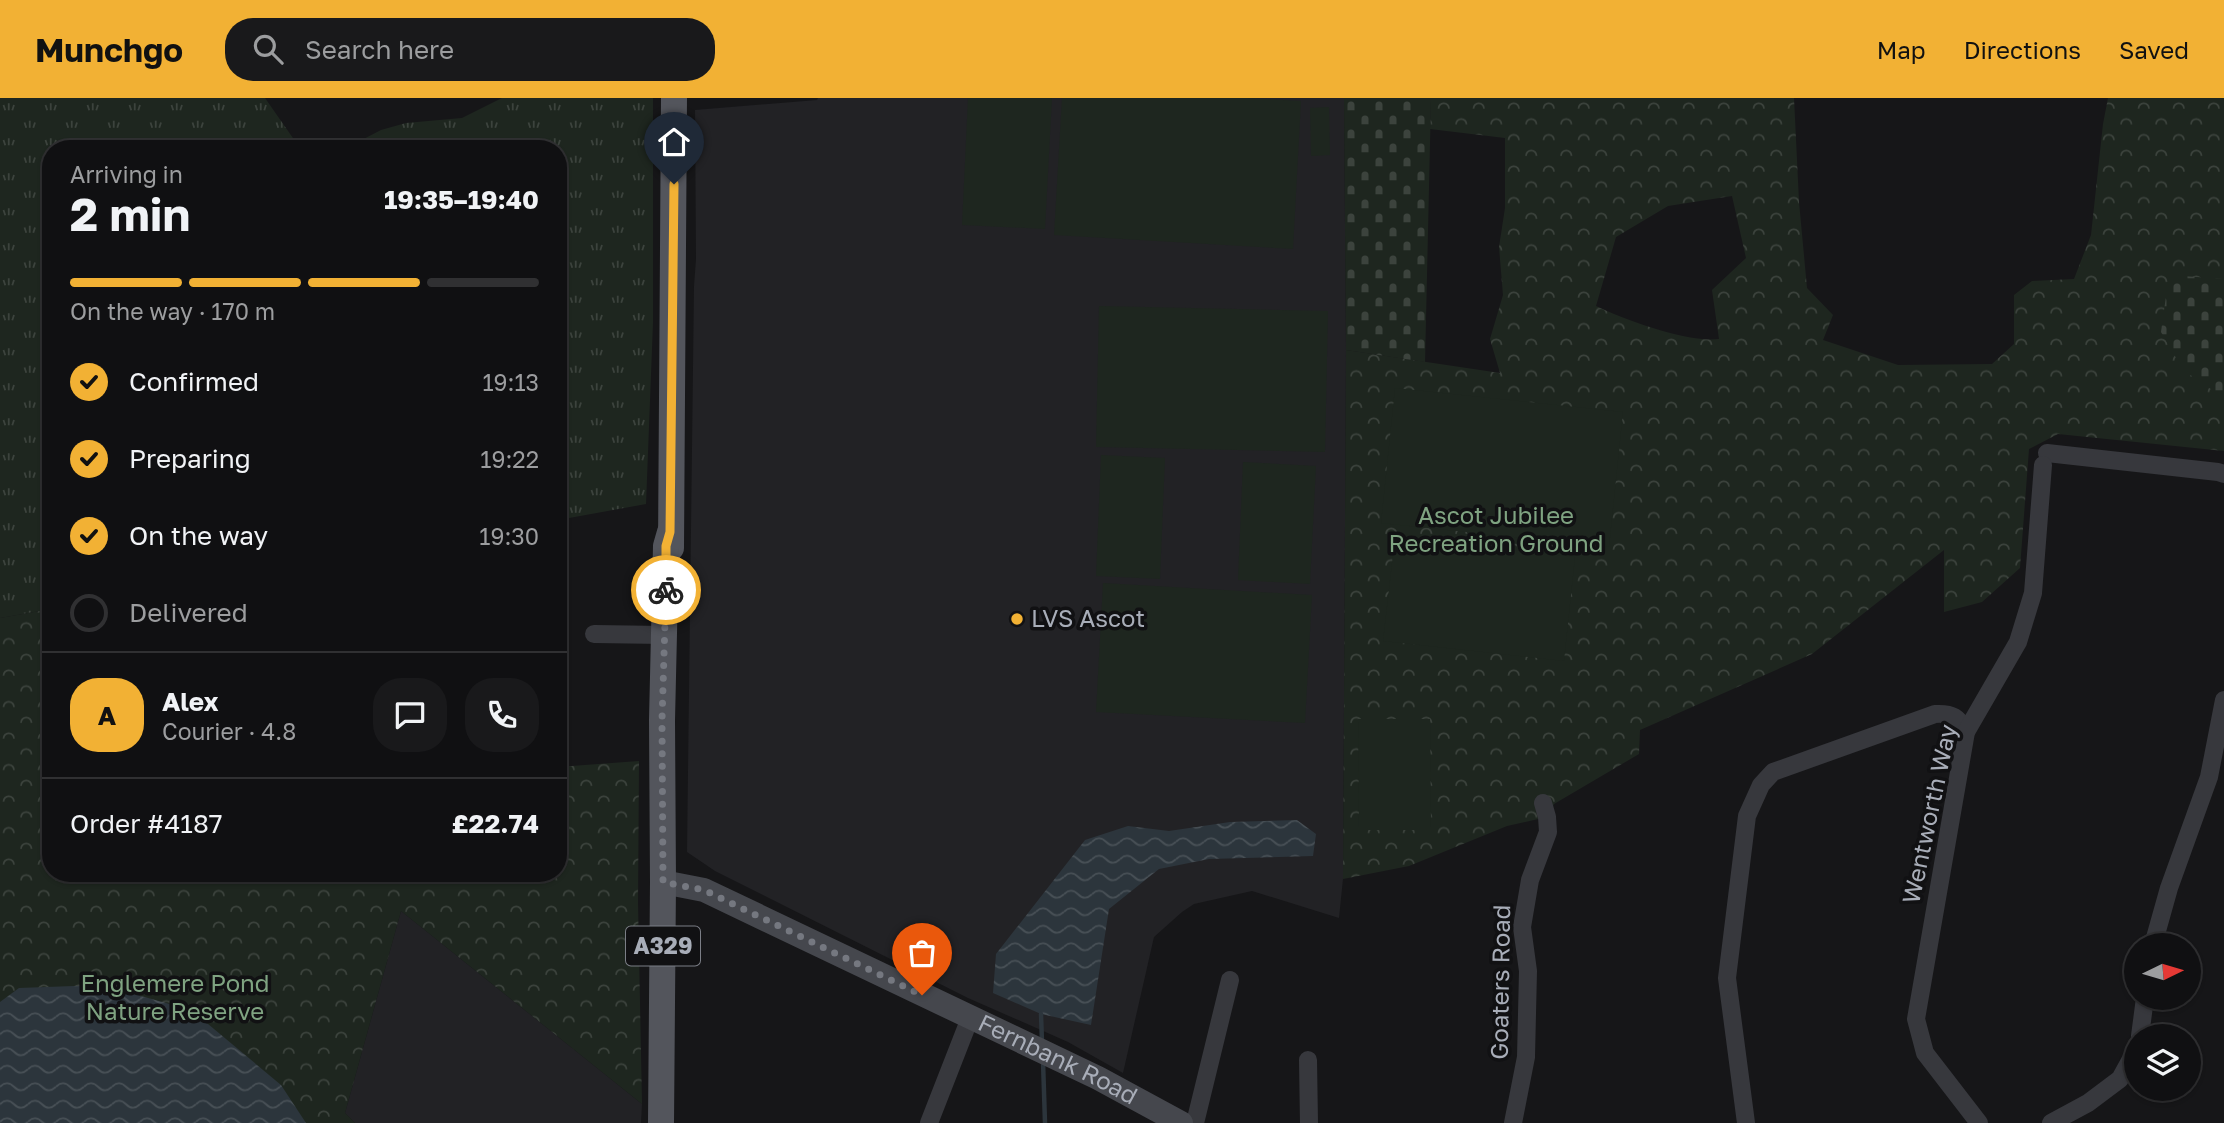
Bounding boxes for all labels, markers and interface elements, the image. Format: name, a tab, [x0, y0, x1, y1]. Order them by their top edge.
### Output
search box	[225, 18, 715, 81]
text: Munchgo	[35, 30, 183, 69]
icon: search	[249, 30, 287, 68]
text: Search here	[305, 34, 454, 65]
text: Map	[1877, 35, 1926, 64]
text: Directions	[1964, 35, 2081, 64]
text: Saved	[2119, 35, 2189, 64]
pin	[644, 112, 704, 184]
icon: home	[655, 123, 693, 161]
text: Arriving in	[70, 160, 183, 188]
text: 19:35–19:40	[384, 184, 539, 215]
text: 2 min	[70, 186, 190, 241]
text: On the way · 170 m	[70, 297, 275, 325]
icon: check	[70, 363, 108, 401]
text: Confirmed	[129, 366, 259, 397]
text: 19:13	[482, 368, 539, 396]
icon: check	[70, 440, 108, 478]
text: Preparing	[129, 443, 251, 474]
text: 19:22	[480, 445, 539, 473]
park label: Ascot Jubilee Recreation Ground	[1388, 500, 1604, 557]
icon: check	[70, 517, 108, 555]
text: On the way	[129, 520, 268, 551]
text: 19:30	[479, 522, 539, 550]
courier	[631, 555, 701, 625]
icon: bike	[647, 571, 685, 609]
text: Delivered	[129, 597, 248, 628]
place label: LVS Ascot	[1031, 603, 1145, 632]
marker: LVS Ascot	[1009, 611, 1025, 627]
button: chat	[373, 678, 447, 752]
button: phone	[465, 678, 539, 752]
text: Alex	[162, 686, 219, 717]
text: A	[98, 700, 116, 731]
text: Courier · 4.8	[162, 717, 296, 745]
street label: Wentworth Way	[1895, 721, 1962, 906]
text: Order #4187	[70, 808, 223, 839]
text: £22.74	[451, 808, 539, 839]
street label: Goaters Road	[1484, 904, 1515, 1060]
pin	[892, 923, 952, 995]
road number: A329	[626, 926, 700, 966]
north arrow	[2124, 933, 2202, 1010]
map controls	[2124, 933, 2201, 1101]
icon: bag	[903, 934, 941, 972]
park label: Englemere Pond Nature Reserve	[80, 968, 270, 1025]
street label: Fernbank Road	[974, 1007, 1143, 1110]
button: layers	[2124, 1024, 2201, 1101]

